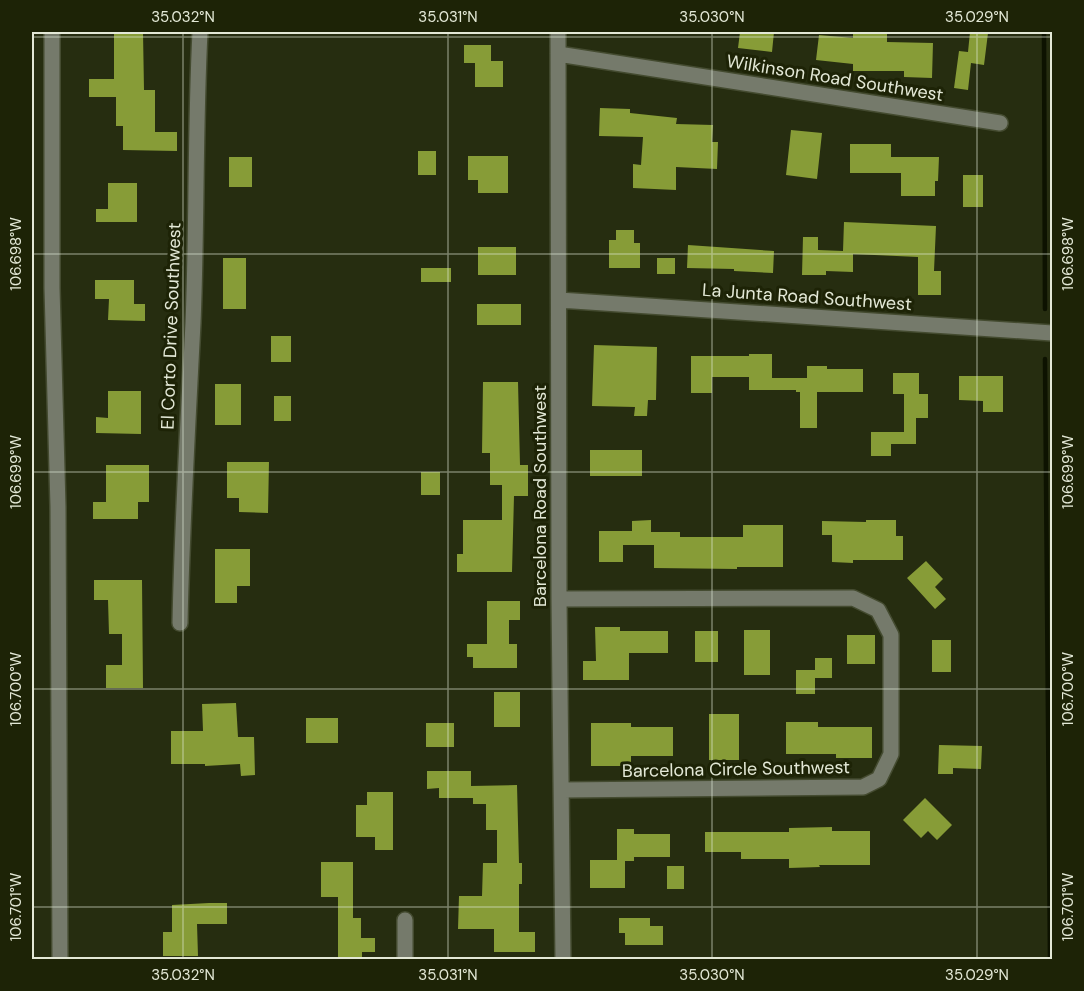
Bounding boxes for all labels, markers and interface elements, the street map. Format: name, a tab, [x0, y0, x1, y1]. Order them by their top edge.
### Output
text: 35.032°N	[151, 7, 215, 27]
text: 35.031°N	[418, 7, 478, 27]
text: 35.030°N	[679, 7, 745, 27]
text: 35.029°N	[945, 7, 1009, 27]
street label: Wilkinson Road Southwest	[725, 49, 945, 107]
text: 106.698°W	[6, 217, 26, 291]
text: 106.698°W	[1058, 217, 1078, 291]
street label: El Corto Drive Southwest	[155, 222, 187, 430]
street label: La Junta Road Southwest	[701, 278, 913, 316]
street label: Barcelona Road Southwest	[528, 385, 552, 607]
text: 106.699°W	[6, 435, 26, 509]
text: 106.699°W	[1058, 435, 1078, 509]
text: 106.700°W	[6, 651, 26, 726]
text: 106.700°W	[1058, 651, 1078, 726]
street label: Barcelona Circle Southwest	[622, 755, 850, 783]
text: 106.701°W	[6, 872, 26, 941]
text: 106.701°W	[1058, 872, 1078, 941]
text: 35.032°N	[151, 965, 215, 985]
text: 35.031°N	[418, 965, 478, 985]
text: 35.030°N	[679, 965, 745, 985]
text: 35.029°N	[945, 965, 1009, 985]

